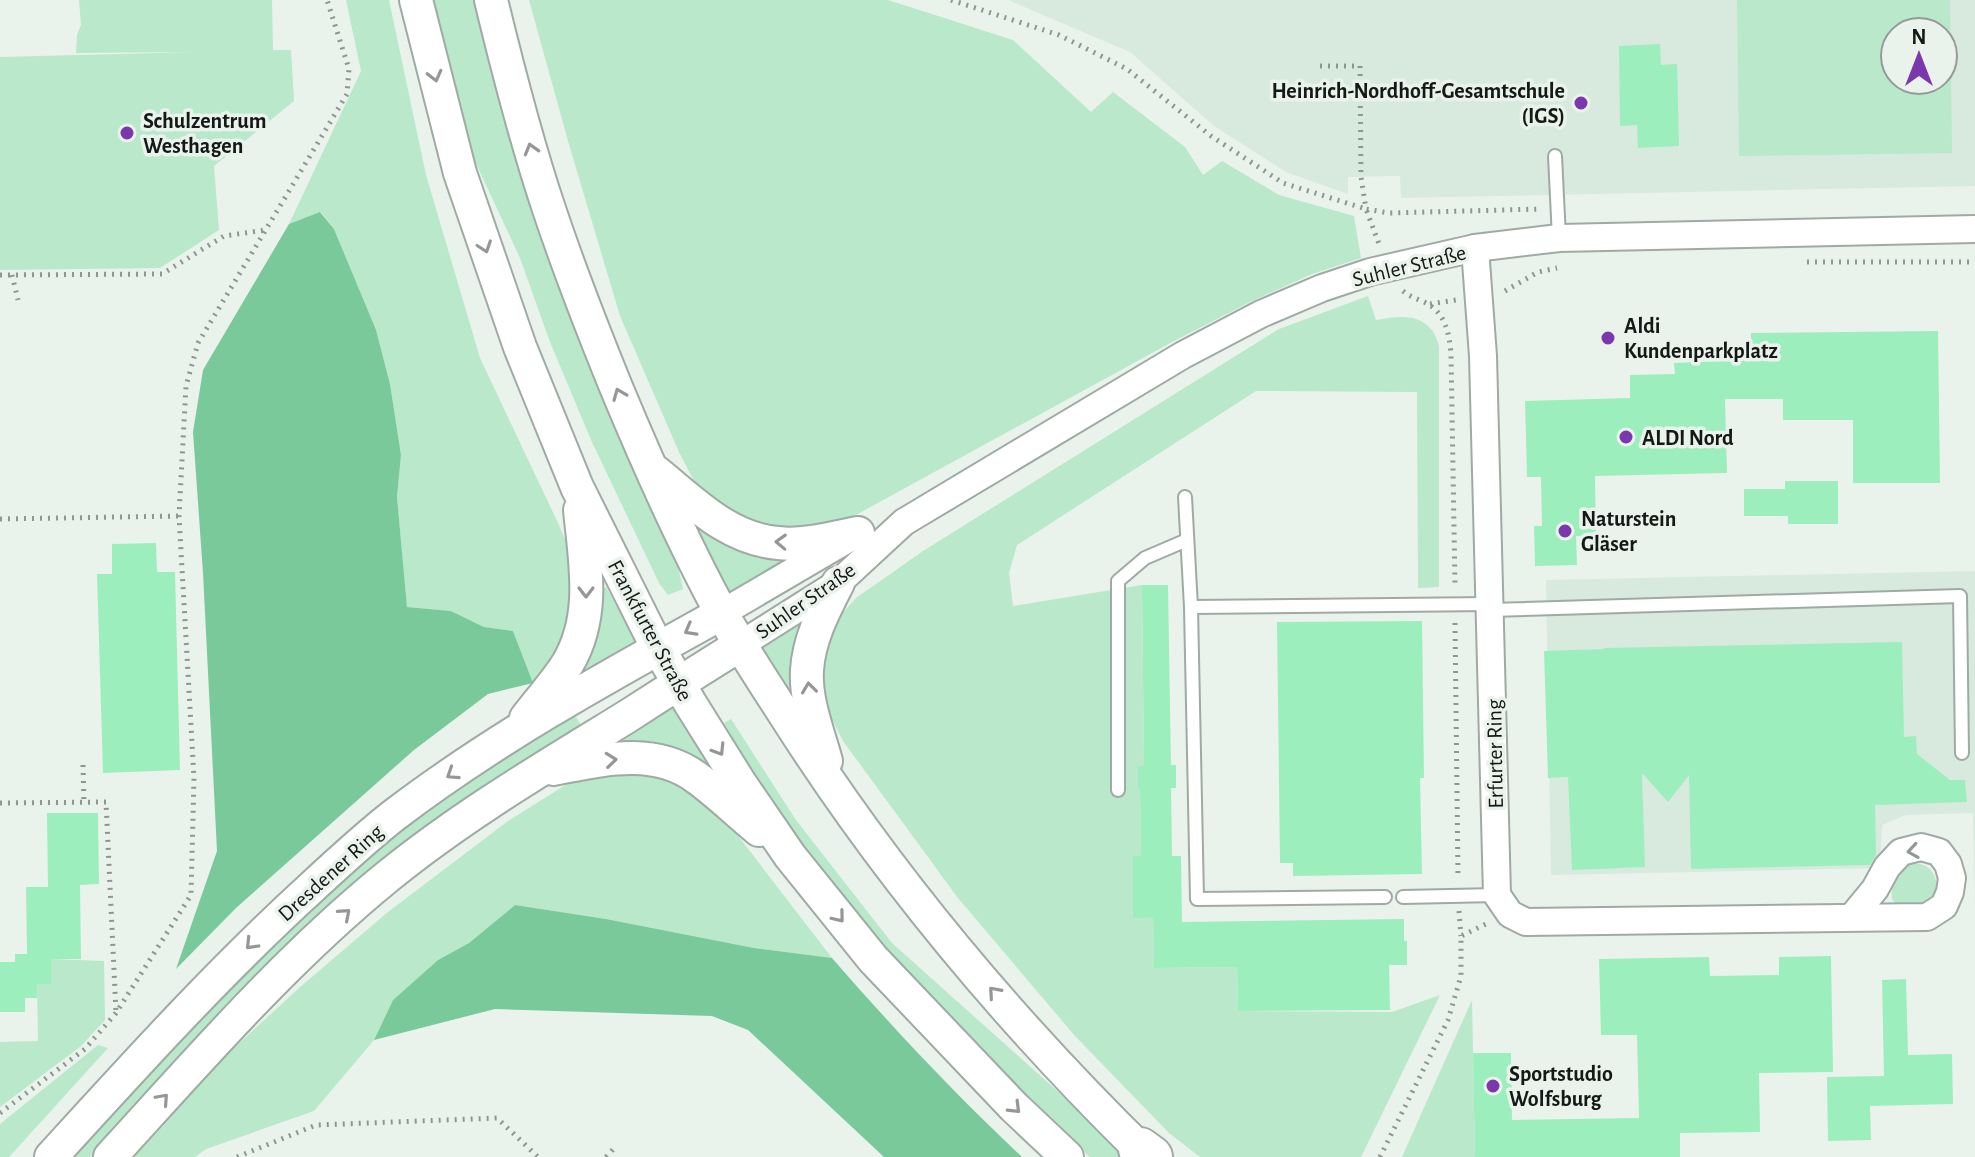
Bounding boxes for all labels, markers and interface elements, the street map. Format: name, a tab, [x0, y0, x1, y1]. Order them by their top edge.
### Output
north arrow	[1879, 16, 1959, 96]
text: N	[1911, 26, 1927, 48]
one-way arrow	[426, 68, 443, 82]
place label: Heinrich-Nordhoff-Gesamtschule (IGS)	[1271, 80, 1565, 127]
marker: Heinrich-Nordhoff-Gesamtschule (IGS)	[1572, 94, 1590, 112]
place label: Schulzentrum Westhagen	[143, 110, 266, 157]
marker: Schulzentrum Westhagen	[118, 124, 136, 142]
one-way arrow	[524, 143, 540, 157]
one-way arrow	[476, 239, 492, 253]
street label: Suhler Straße	[1350, 241, 1468, 291]
place label: Aldi Kundenparkplatz	[1624, 315, 1778, 362]
marker: Aldi Kundenparkplatz	[1599, 329, 1617, 347]
one-way arrow	[612, 388, 629, 402]
place label: ALDI Nord	[1642, 427, 1734, 449]
marker: ALDI Nord	[1617, 428, 1635, 446]
place label: Naturstein Gläser	[1581, 508, 1676, 555]
marker: Naturstein Gläser	[1556, 522, 1574, 540]
one-way arrow	[774, 534, 787, 551]
street label: Frankfurter Straße	[604, 556, 696, 705]
street label: Suhler Straße	[752, 559, 859, 643]
one-way arrow	[577, 586, 595, 599]
one-way arrow	[684, 621, 699, 636]
one-way arrow	[800, 682, 817, 695]
street label: Erfurter Ring	[1483, 699, 1507, 809]
one-way arrow	[710, 741, 725, 756]
one-way arrow	[605, 751, 618, 768]
one-way arrow	[447, 764, 461, 779]
street label: Dresdener Ring	[274, 820, 388, 925]
one-way arrow	[1907, 842, 1920, 859]
one-way arrow	[829, 907, 844, 922]
one-way arrow	[335, 909, 350, 924]
one-way arrow	[245, 935, 260, 949]
one-way arrow	[989, 987, 1004, 1002]
place label: Sportstudio Wolfsburg	[1509, 1063, 1613, 1110]
marker: Sportstudio Wolfsburg	[1484, 1077, 1502, 1095]
one-way arrow	[153, 1094, 167, 1109]
one-way arrow	[1006, 1098, 1020, 1113]

